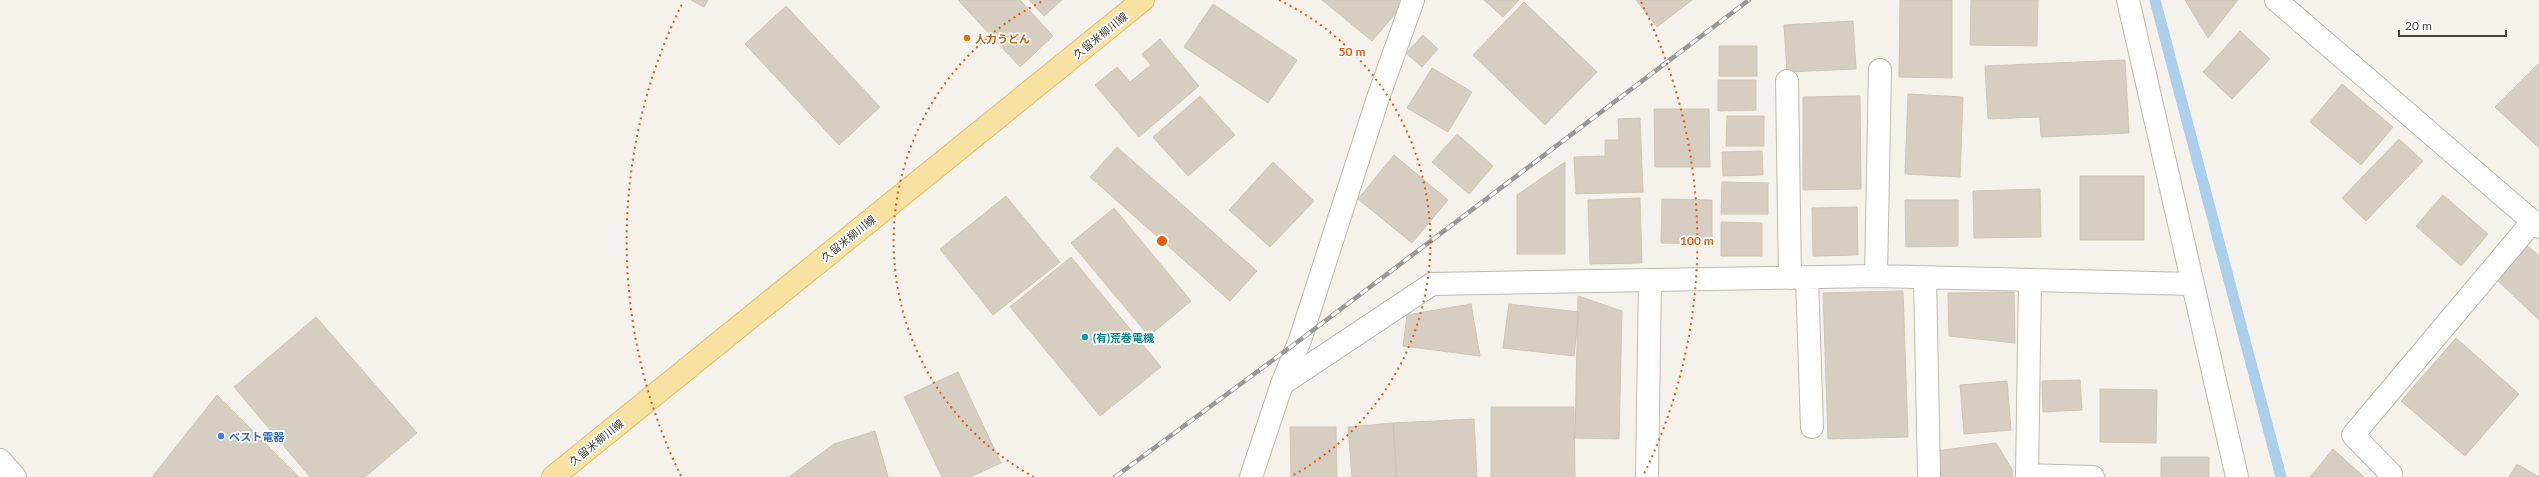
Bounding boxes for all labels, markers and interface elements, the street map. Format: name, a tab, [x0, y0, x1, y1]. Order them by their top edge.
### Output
street label: 久留米柳川線	[1070, 9, 1130, 61]
scale bar	[2399, 12, 2506, 38]
text: 20 m	[2405, 18, 2432, 33]
place label: 人力うどん	[975, 32, 1030, 45]
marker: 人力うどん	[962, 33, 972, 43]
text: 50 m	[1339, 44, 1365, 59]
street label: 久留米柳川線	[818, 212, 878, 264]
text: 100 m	[1680, 233, 1714, 248]
centre of rings	[1155, 234, 1169, 248]
place label: (有)荒巻電機	[1093, 331, 1154, 344]
marker: (有)荒巻電機	[1080, 332, 1090, 342]
street label: 久留米柳川線	[566, 416, 626, 468]
place label: ベスト電器	[229, 430, 285, 443]
marker: ベスト電器	[216, 431, 226, 441]

